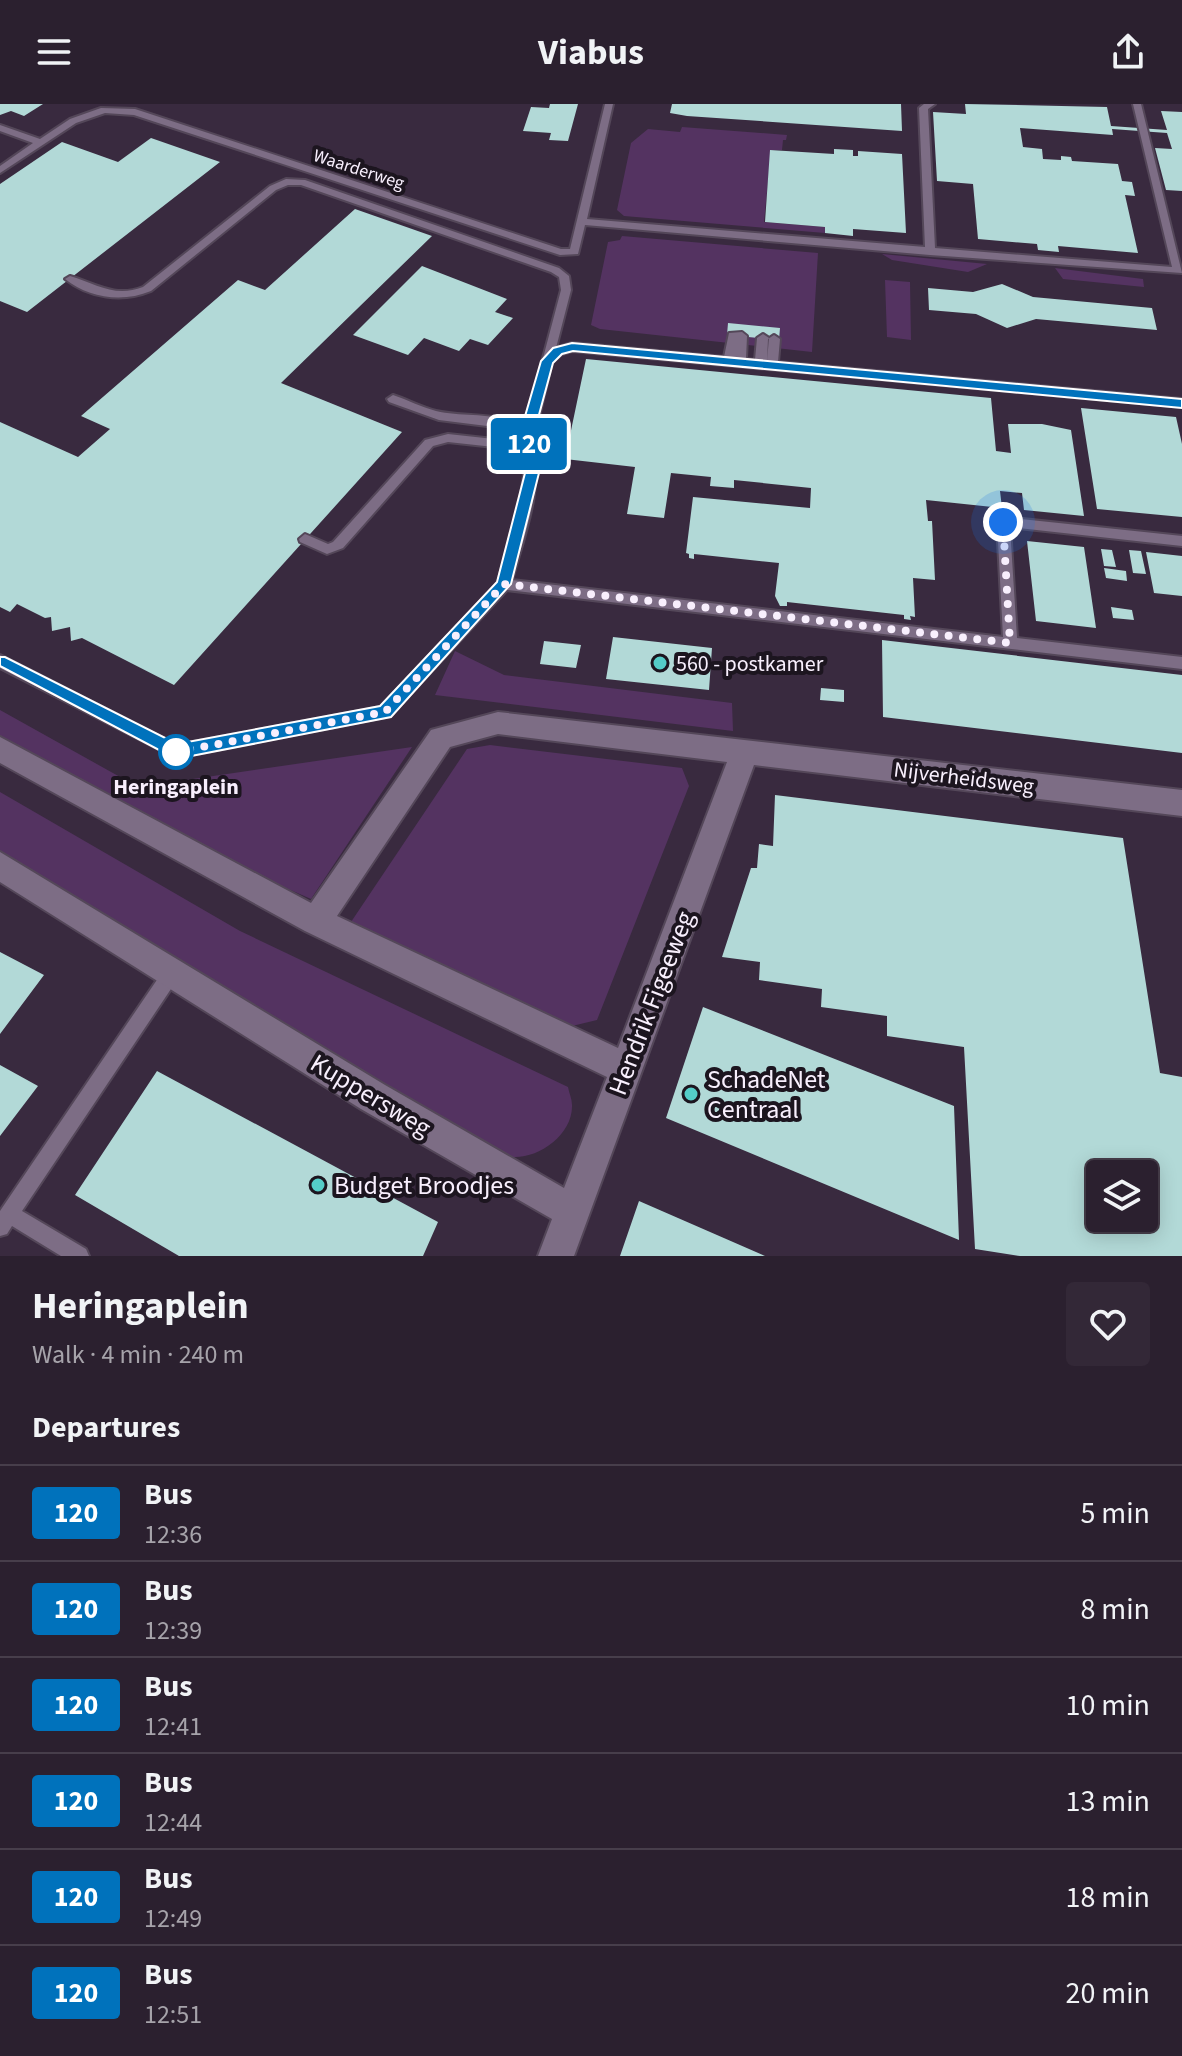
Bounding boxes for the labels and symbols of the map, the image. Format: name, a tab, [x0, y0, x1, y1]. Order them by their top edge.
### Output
street label: Waarderweg	[310, 143, 408, 196]
line badge: 120	[483, 418, 575, 470]
your location	[983, 502, 1023, 542]
place label: 560 - postkamer	[676, 648, 824, 680]
marker: 560 - postkamer	[651, 654, 669, 672]
marker: Heringaplein	[159, 735, 193, 769]
street label: Nijverheidsweg	[892, 754, 1036, 802]
place label: Heringaplein	[113, 771, 239, 803]
street label: Hendrik Figeeweg	[599, 906, 704, 1100]
street label: Kuppersweg	[303, 1045, 438, 1146]
place label: SchadeNet Centraal	[707, 1061, 826, 1128]
marker: SchadeNet Centraal	[682, 1085, 700, 1103]
place label: Budget Broodjes	[334, 1167, 514, 1204]
marker: Budget Broodjes	[309, 1176, 327, 1194]

